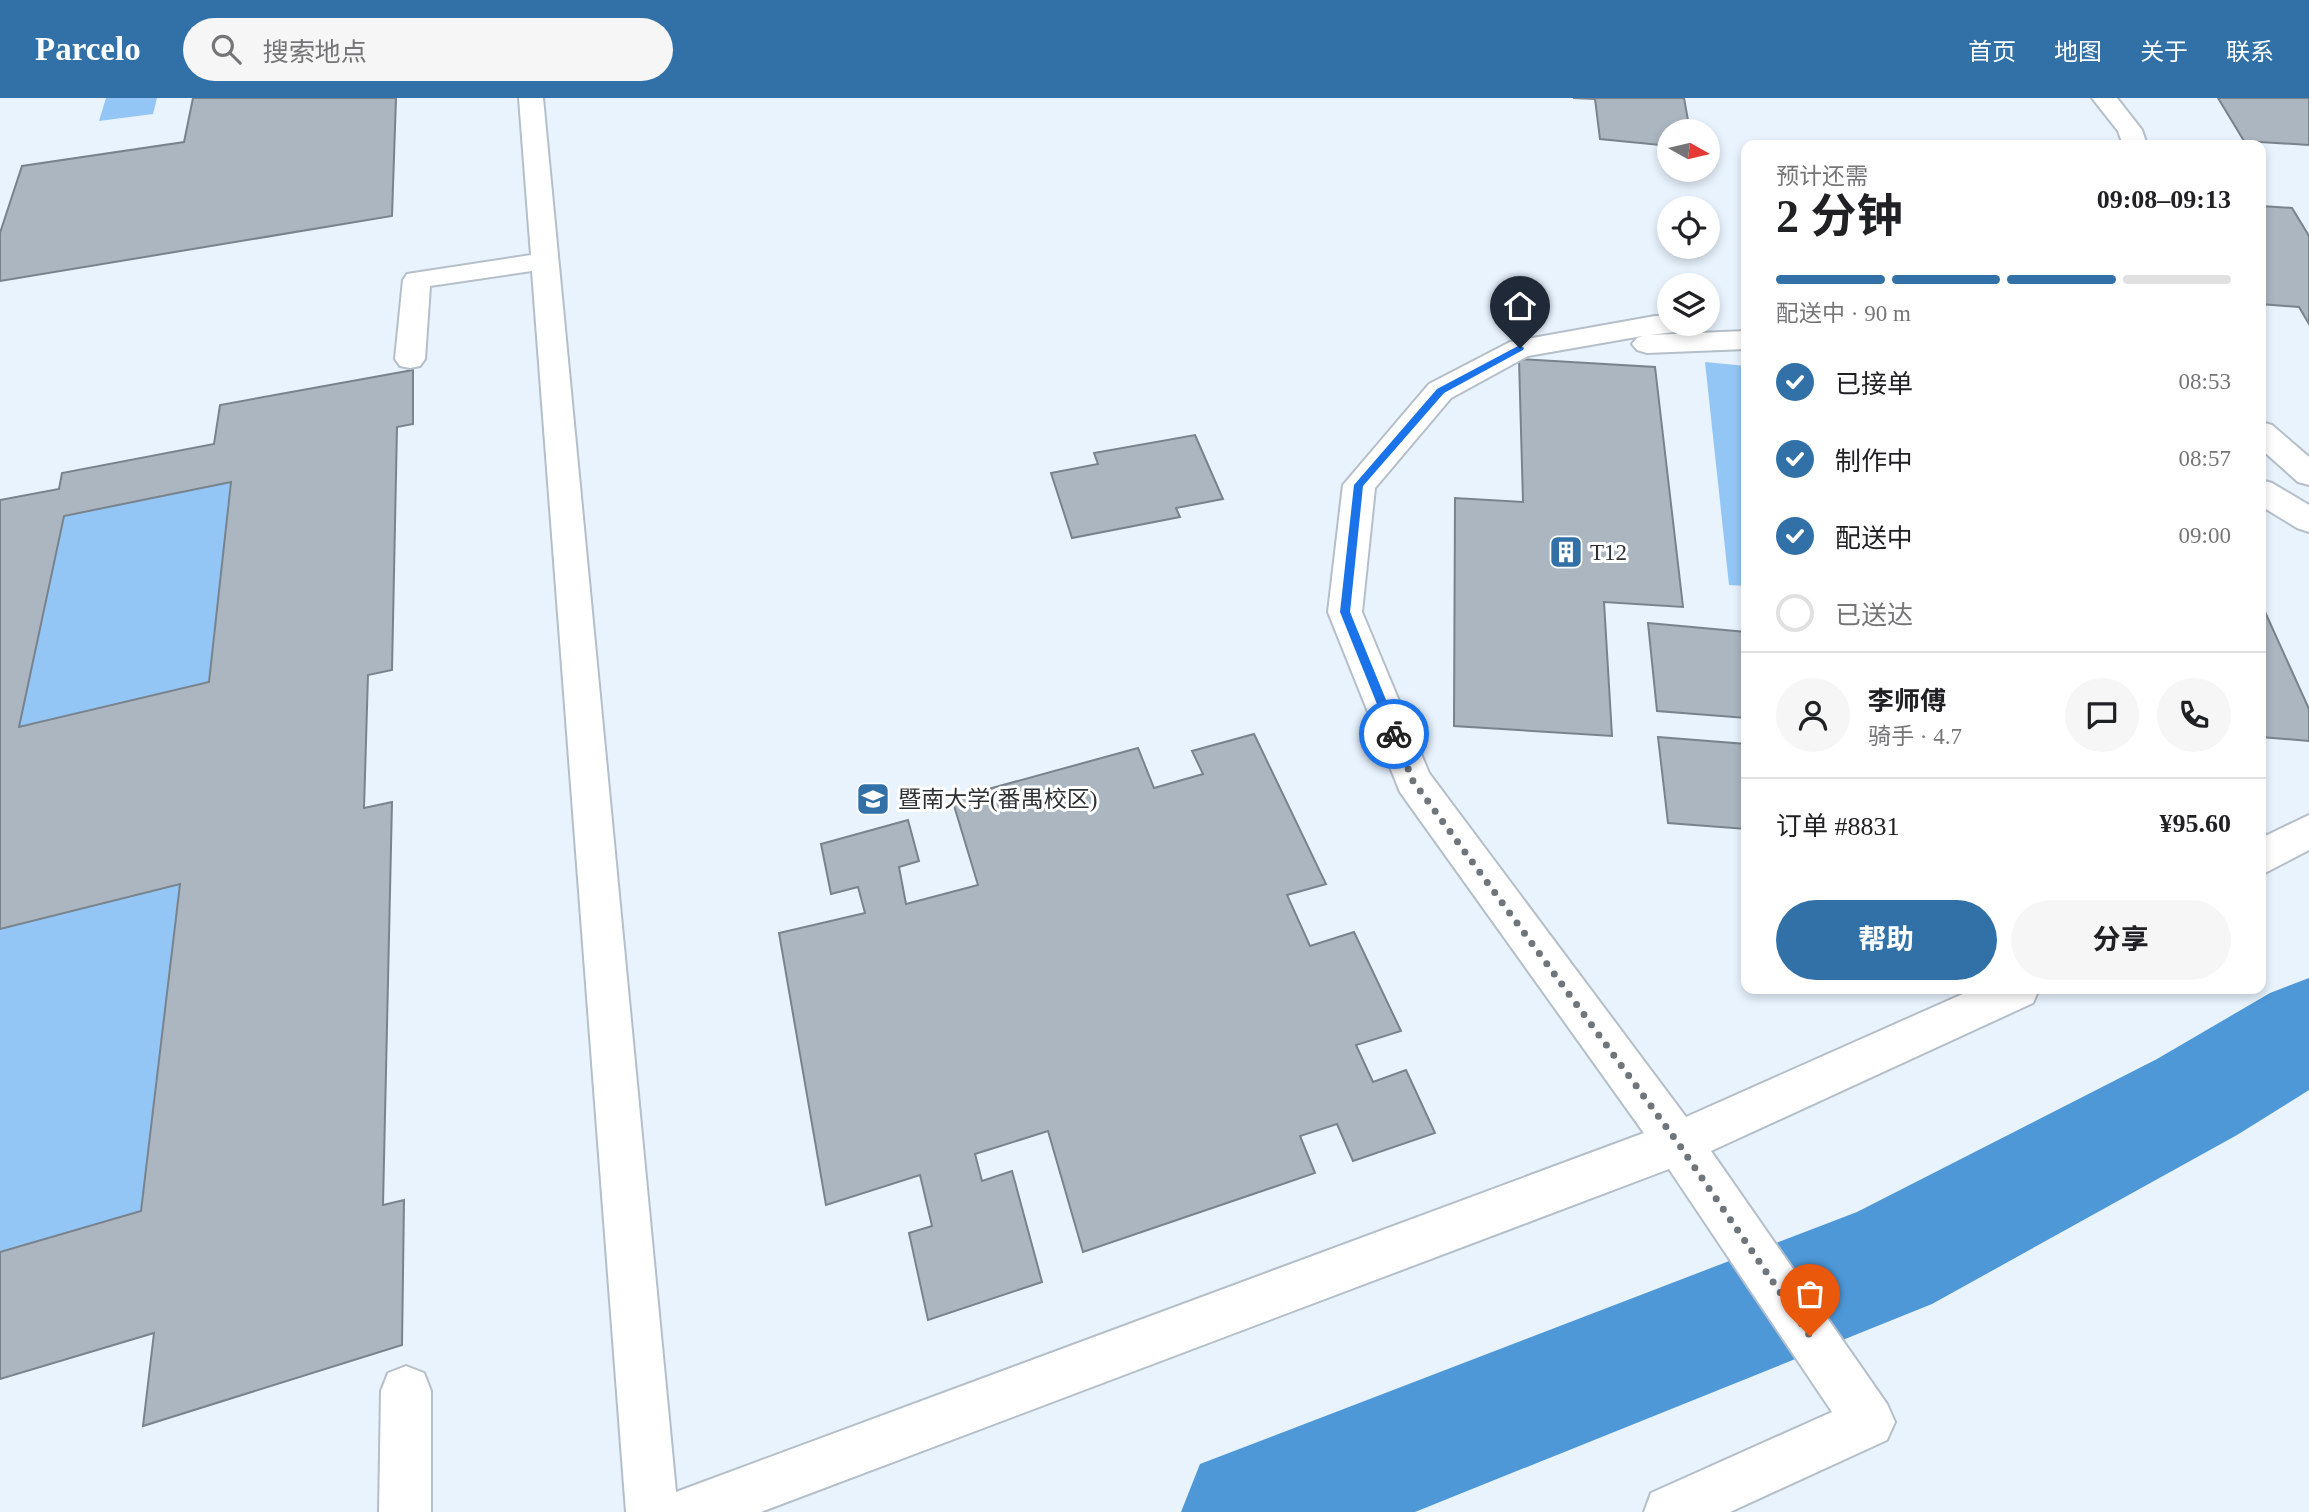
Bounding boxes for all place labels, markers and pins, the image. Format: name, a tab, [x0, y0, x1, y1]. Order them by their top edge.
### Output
pin	[1490, 276, 1550, 348]
building icon: T12	[1547, 533, 1585, 571]
place label: T12	[1590, 540, 1627, 565]
school or university icon: 暨南大学(番禺校区)	[854, 780, 892, 818]
place label: 暨南大学(番禺校区)	[898, 787, 1097, 812]
pin	[1780, 1264, 1840, 1336]

